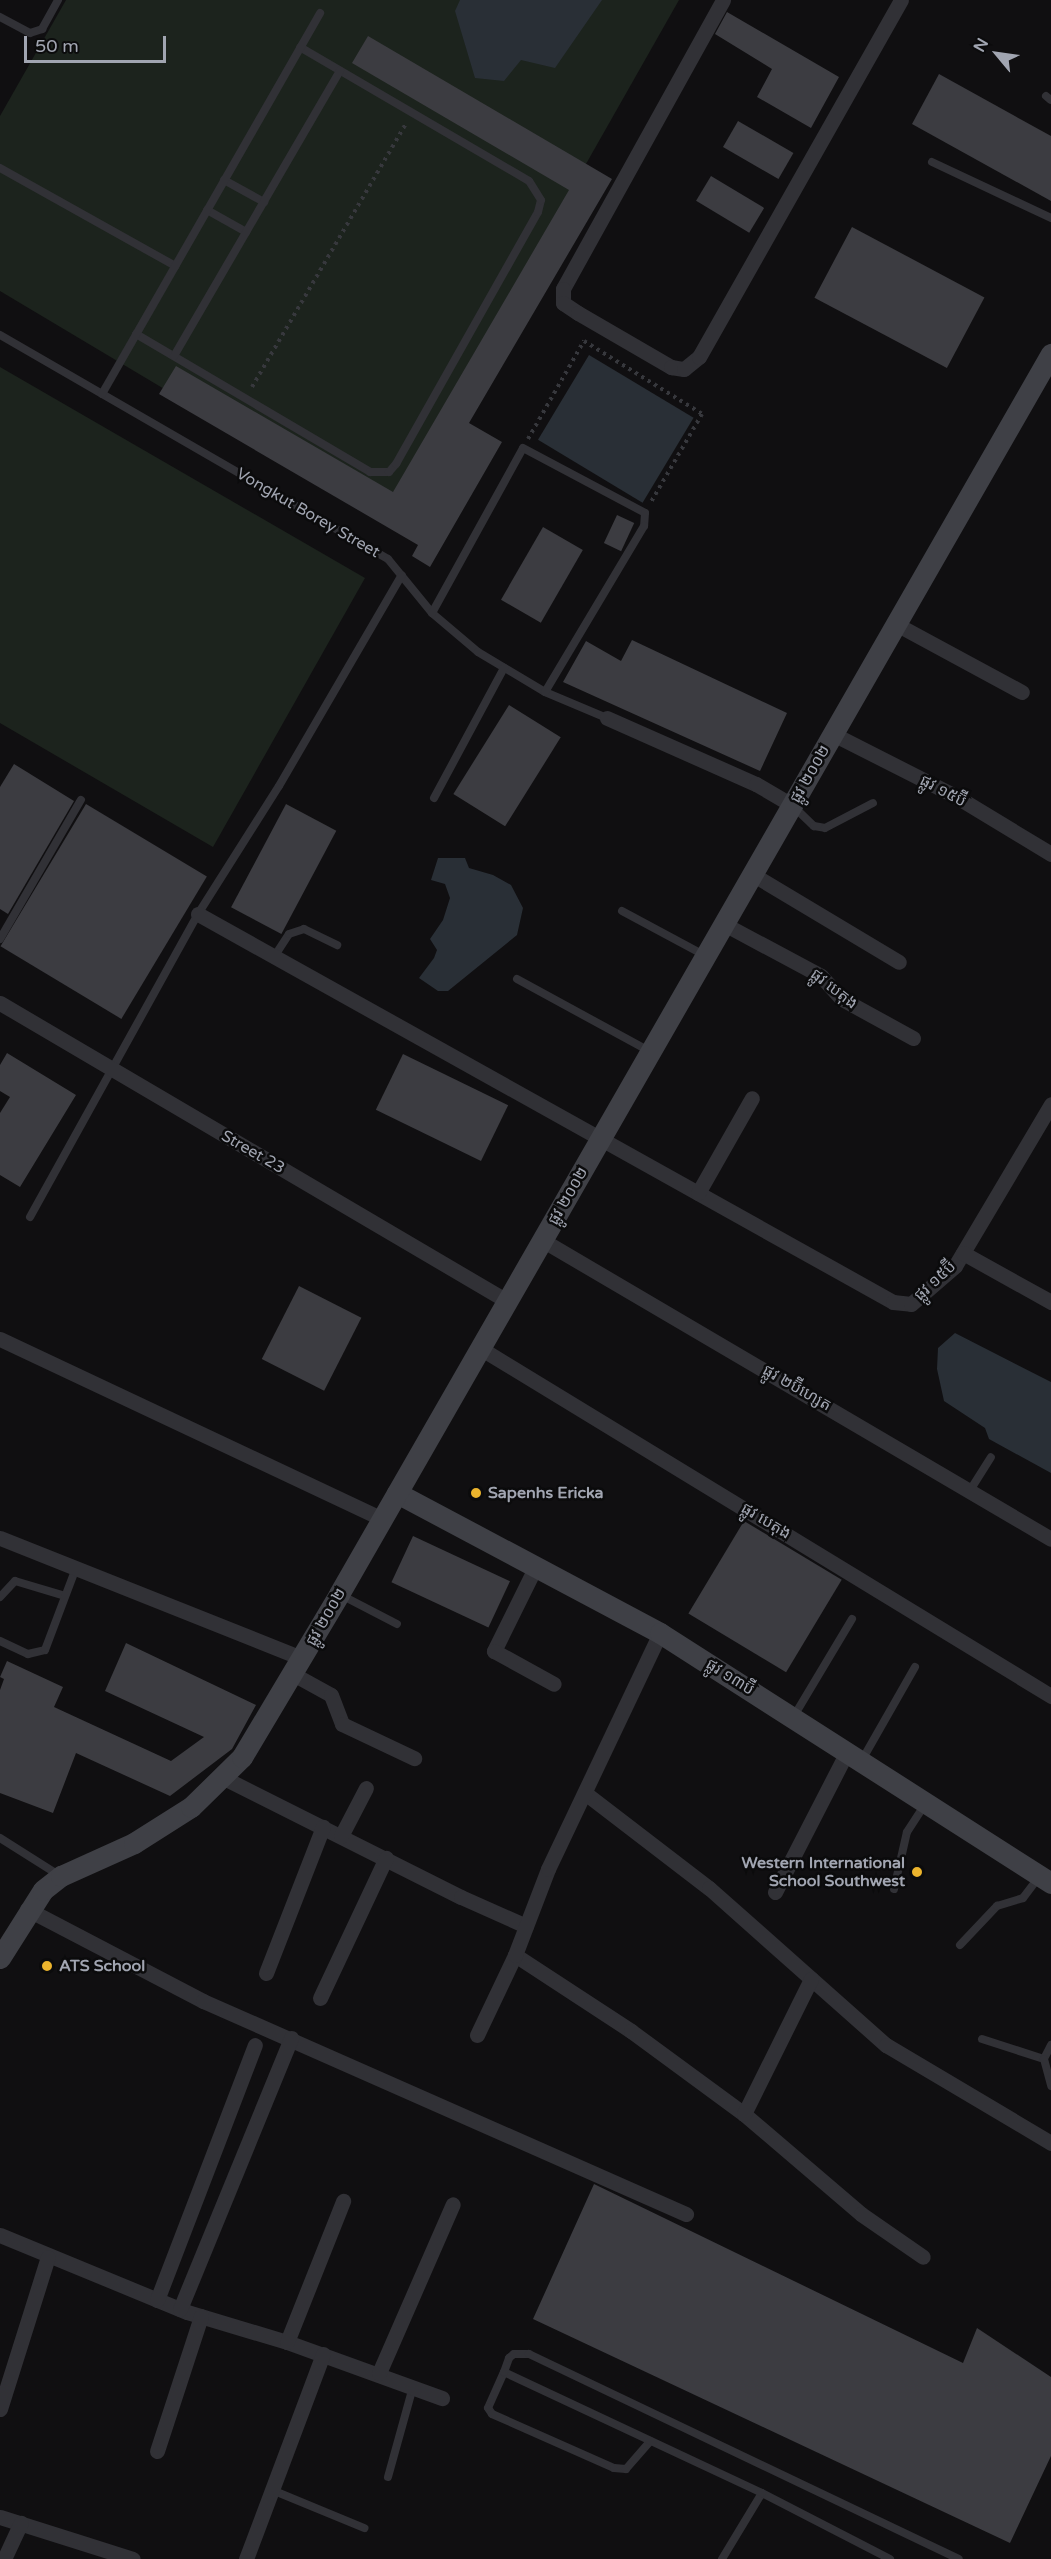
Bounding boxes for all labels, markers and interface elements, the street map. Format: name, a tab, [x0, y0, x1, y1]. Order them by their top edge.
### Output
scale bar	[27, 24, 170, 62]
north arrow	[967, 24, 1027, 84]
text: 50 m	[35, 35, 79, 57]
text: N	[969, 35, 993, 56]
street label: Vongkut Borey Street	[233, 464, 383, 562]
street label: ផ្លូវ ២០០២	[786, 742, 834, 806]
street label: ផ្លូវ ១៥ប៊ី	[916, 771, 970, 811]
street label: ផ្លូវ បេតុង	[807, 965, 861, 1013]
street label: Street 23	[218, 1126, 288, 1178]
street label: ផ្លូវ ២០០២	[544, 1164, 592, 1228]
street label: ផ្លូវ ១៥ប៊ី	[910, 1257, 960, 1305]
street label: ផ្លូវ ២ប៊ីហ្សេត	[759, 1361, 835, 1415]
place label: Sapenhs Ericka	[488, 1483, 604, 1503]
marker: Sapenhs Ericka	[469, 1486, 483, 1500]
street label: ផ្លូវ បេតុង	[738, 1499, 794, 1543]
street label: ផ្លូវ ២០០២	[302, 1585, 350, 1649]
street label: ផ្លូវ ១៣ប៊ី	[702, 1655, 758, 1699]
place label: Western International School Southwest	[742, 1853, 905, 1891]
marker: Western International School Southwest	[910, 1865, 924, 1879]
place label: ATS School	[59, 1956, 145, 1976]
marker: ATS School	[40, 1959, 54, 1973]

